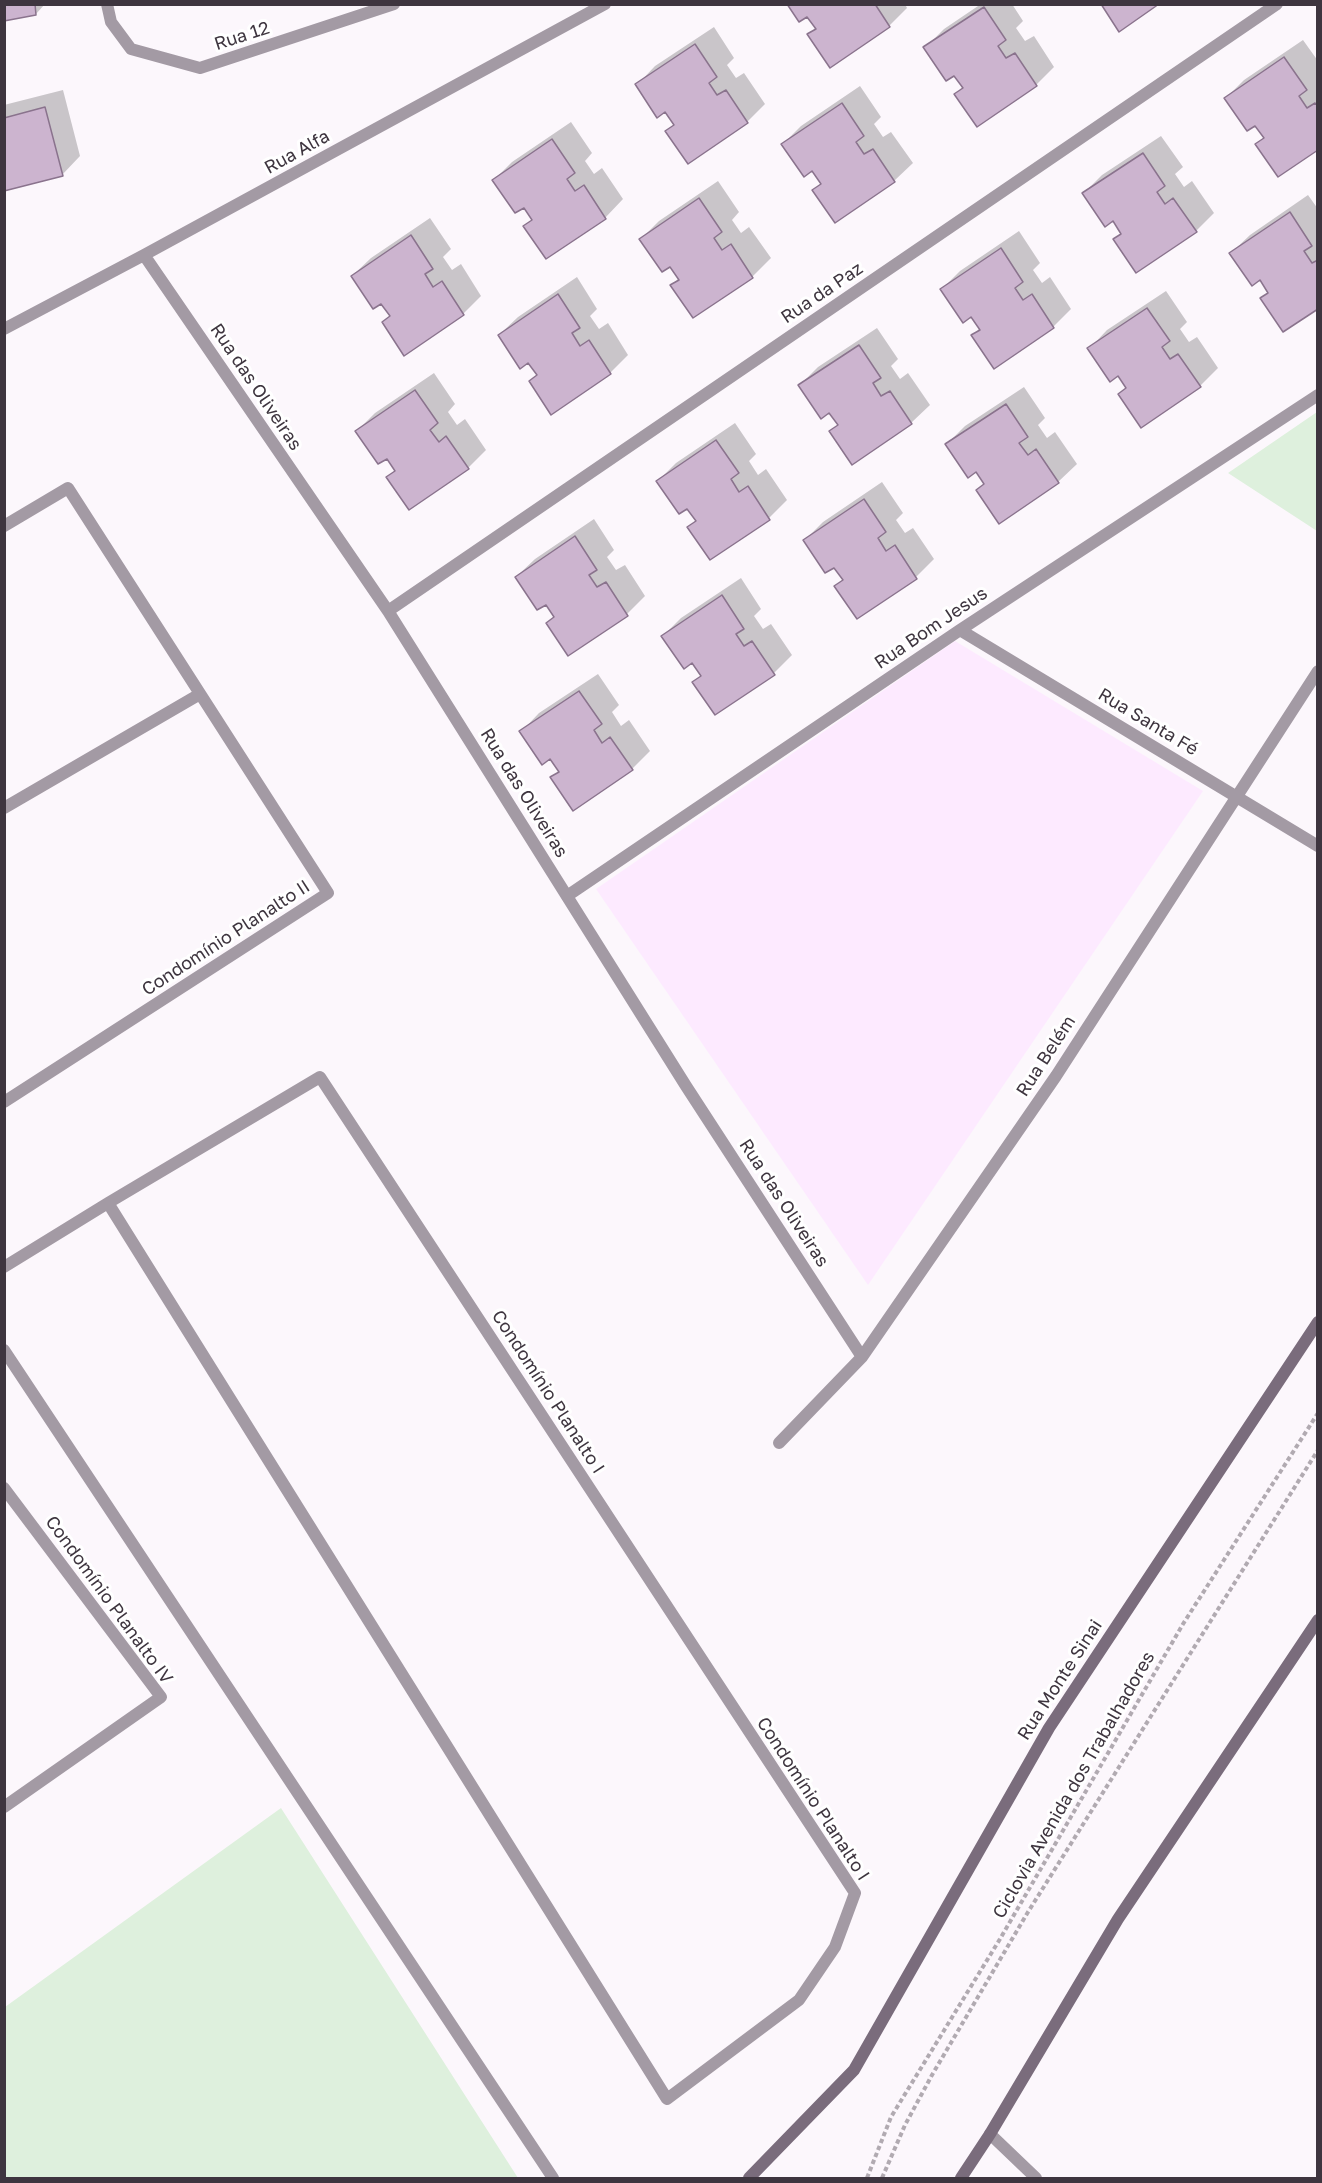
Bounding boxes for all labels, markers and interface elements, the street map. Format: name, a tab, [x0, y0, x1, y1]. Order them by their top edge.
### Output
street label: Rua 12	[212, 17, 272, 55]
street label: Rua Alfa	[261, 125, 333, 179]
street label: Rua da Paz	[777, 258, 867, 328]
street label: Rua das Oliveiras	[206, 320, 306, 454]
street label: Rua Bom Jesus	[871, 582, 991, 674]
street label: Rua Santa Fé	[1094, 684, 1202, 760]
street label: Rua das Oliveiras	[476, 724, 572, 862]
street label: Condomínio Planalto II	[138, 876, 314, 1000]
street label: Rua Belém	[1012, 1012, 1080, 1100]
street label: Rua das Oliveiras	[735, 1135, 833, 1271]
street label: Condomínio Planalto I	[487, 1306, 609, 1478]
street label: Condomínio Planalto IV	[41, 1512, 177, 1688]
street label: Rua Monte Sinai	[1013, 1616, 1107, 1744]
street label: Ciclovia Avenida dos Trabalhadores	[988, 1648, 1160, 1922]
street label: Condomínio Planalto I	[752, 1713, 874, 1885]

